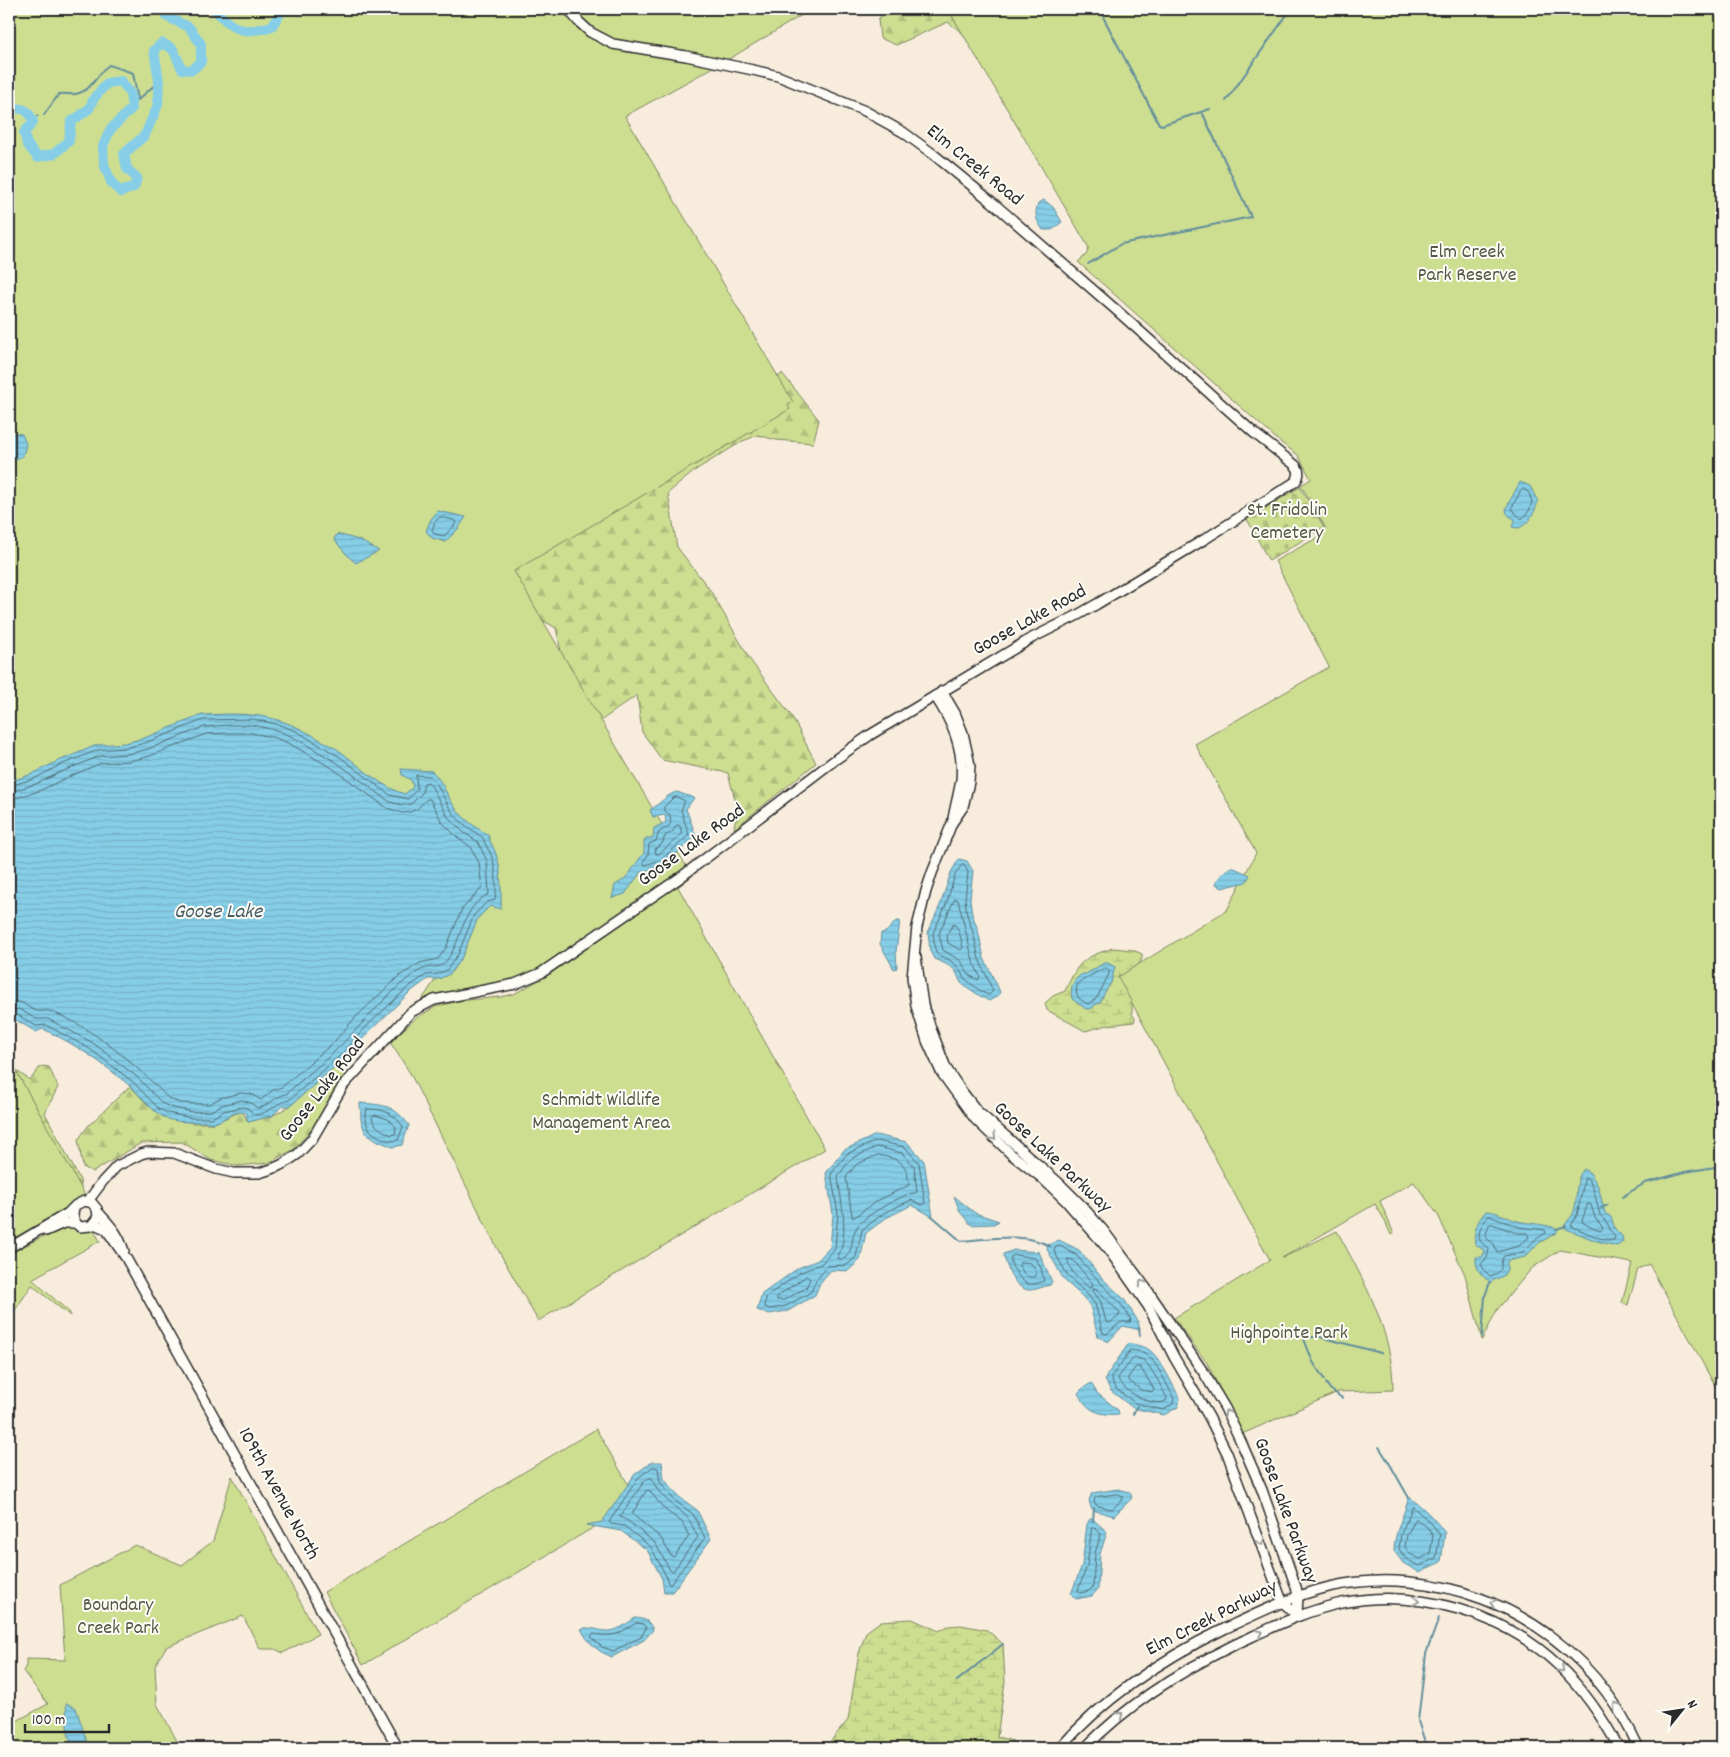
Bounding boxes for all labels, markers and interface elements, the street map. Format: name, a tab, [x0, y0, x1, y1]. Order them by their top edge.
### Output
street label: Elm Creek Road	[920, 118, 1028, 214]
park label: Elm Creek Park Reserve	[1418, 239, 1517, 290]
park label: St. Fridolin Cemetery	[1247, 497, 1327, 548]
street label: Goose Lake Road	[968, 578, 1092, 664]
street label: Goose Lake Road	[633, 798, 751, 894]
water label: Goose Lake	[174, 898, 264, 928]
street label: Goose Lake Road	[273, 1032, 373, 1148]
park label: Schmidt Wildlife Management Area	[532, 1087, 670, 1138]
street label: Goose Lake Parkway	[986, 1095, 1118, 1221]
one-way arrow	[987, 1131, 996, 1140]
one-way arrow	[1139, 1279, 1148, 1289]
park label: Highpointe Park	[1230, 1320, 1348, 1348]
one-way arrow	[1223, 1409, 1233, 1418]
street label: 109th Avenue North	[230, 1423, 326, 1565]
street label: Goose Lake Parkway	[1246, 1434, 1325, 1589]
one-way arrow	[1255, 1537, 1265, 1546]
street label: Elm Creek Parkway	[1141, 1573, 1283, 1664]
park label: Boundary Creek Park	[77, 1592, 159, 1643]
one-way arrow	[1413, 1595, 1421, 1606]
one-way arrow	[1489, 1599, 1498, 1610]
one-way arrow	[1255, 1629, 1264, 1639]
one-way arrow	[1555, 1663, 1564, 1672]
north arrow	[1658, 1684, 1708, 1734]
text: N	[1681, 1697, 1702, 1713]
scale bar	[25, 1702, 109, 1734]
one-way arrow	[1613, 1702, 1622, 1711]
text: 100 m	[32, 1710, 65, 1732]
one-way arrow	[1115, 1712, 1124, 1721]

